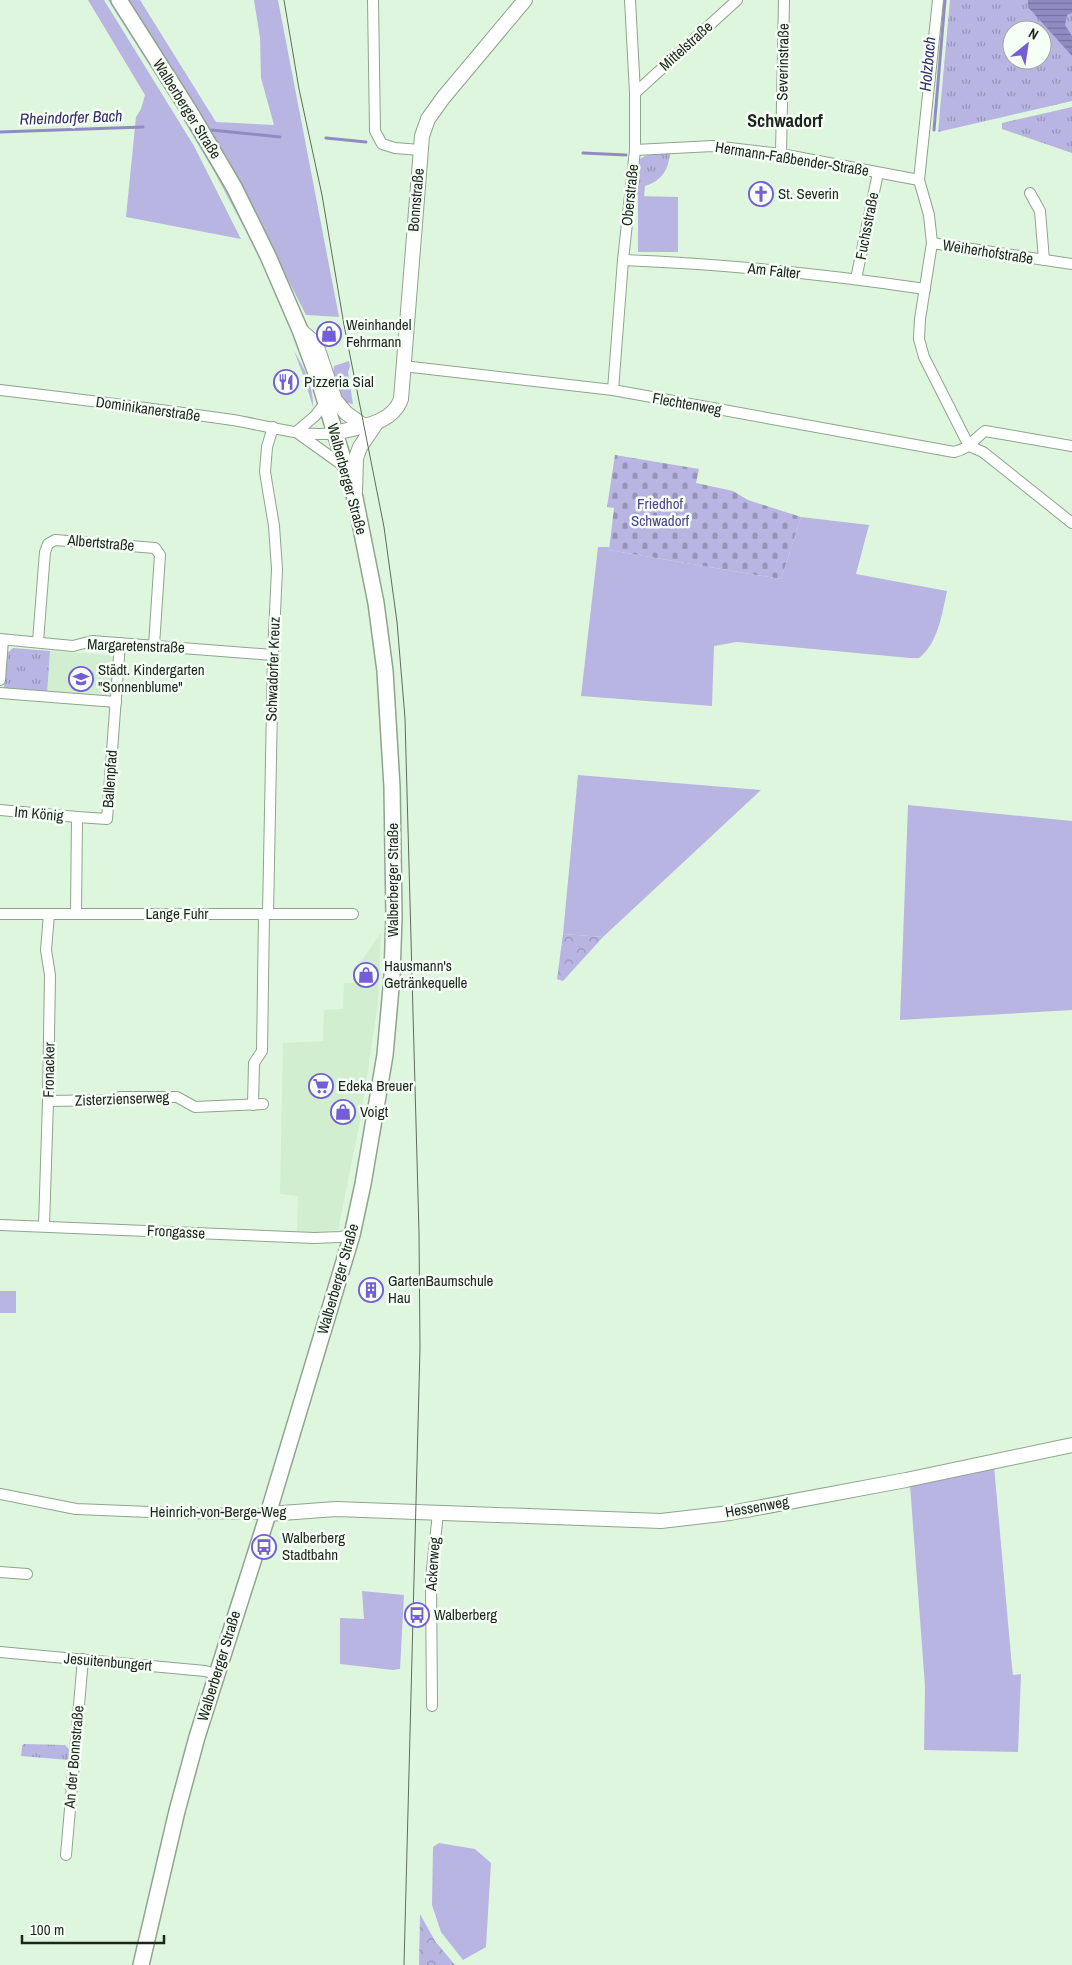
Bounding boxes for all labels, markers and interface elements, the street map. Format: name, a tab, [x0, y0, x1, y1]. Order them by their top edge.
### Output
street label: Mittelstraße	[655, 16, 717, 75]
north arrow	[1002, 20, 1052, 70]
street label: Severinstraße	[771, 23, 794, 101]
text: N	[1025, 24, 1042, 44]
water label: Holzbach	[914, 36, 940, 92]
street label: Walberberger Straße	[148, 55, 227, 163]
water label: Rheindorfer Bach	[19, 104, 123, 130]
district label: Schwadorf	[747, 108, 823, 133]
street label: Hermann-Faßbender-Straße	[714, 136, 871, 181]
street label: Oberstraße	[616, 163, 643, 227]
street label: Bonnstraße	[402, 167, 429, 233]
church icon: St. Severin	[748, 181, 774, 207]
place label: St. Severin	[778, 183, 839, 204]
street label: Fuchsstraße	[850, 190, 883, 261]
street label: Weiherhofstraße	[941, 234, 1035, 269]
street label: Am Falter	[746, 257, 801, 284]
place label: Weinhandel Fehrmann	[346, 314, 411, 352]
shop icon: Weinhandel Fehrmann	[316, 321, 342, 347]
restaurant icon: Pizzeria Sial	[273, 369, 299, 395]
place label: Pizzeria Sial	[304, 371, 374, 392]
street label: Flechtenweg	[651, 387, 723, 420]
street label: Dominikanerstraße	[94, 391, 202, 426]
street label: Walberberger Straße	[323, 421, 372, 537]
park label: Friedhof Schwadorf	[631, 493, 690, 531]
street label: Albertstraße	[66, 529, 135, 556]
street label: Schwadorfer Kreuz	[260, 616, 285, 722]
street label: Margaretenstraße	[87, 633, 185, 658]
place label: Städt. Kindergarten "Sonnenblume"	[98, 659, 205, 697]
school or university icon: Städt. Kindergarten "Sonnenblume"	[68, 666, 94, 692]
street label: Ballenpfad	[97, 749, 122, 809]
street label: Im König	[14, 801, 65, 826]
street label: Walberberger Straße	[382, 823, 403, 937]
street label: Lange Fuhr	[146, 903, 208, 924]
place label: Hausmann's Getränkequelle	[384, 955, 468, 993]
shop icon: Hausmann's Getränkequelle	[353, 962, 379, 988]
street label: Fronacker	[38, 1042, 59, 1098]
supermarket icon: Edeka Breuer	[308, 1073, 334, 1099]
place label: Edeka Breuer	[338, 1075, 413, 1096]
street label: Zisterzienserweg	[74, 1086, 170, 1111]
shop icon: Voigt	[330, 1099, 356, 1125]
place label: Voigt	[360, 1101, 389, 1122]
street label: Frongasse	[146, 1219, 206, 1244]
street label: Walberberger Straße	[312, 1221, 363, 1337]
place label: GartenBaumschule Hau	[388, 1270, 493, 1308]
building icon: GartenBaumschule Hau	[358, 1277, 384, 1303]
street label: Hessenweg	[723, 1491, 791, 1522]
street label: Heinrich-von-Berge-Weg	[150, 1501, 286, 1522]
place label: Walberberg Stadtbahn	[282, 1527, 345, 1565]
bus stop icon: Walberberg Stadtbahn	[251, 1534, 277, 1560]
street label: Ackerweg	[420, 1536, 445, 1593]
bus stop icon: Walberberg	[404, 1602, 430, 1628]
place label: Walberberg	[434, 1604, 497, 1625]
street label: Walberberger Straße	[192, 1608, 245, 1724]
street label: Jesuitenbungert	[63, 1647, 153, 1676]
street label: An der Bonnstraße	[58, 1704, 88, 1810]
scale bar	[22, 1912, 165, 1944]
text: 100 m	[30, 1919, 64, 1940]

